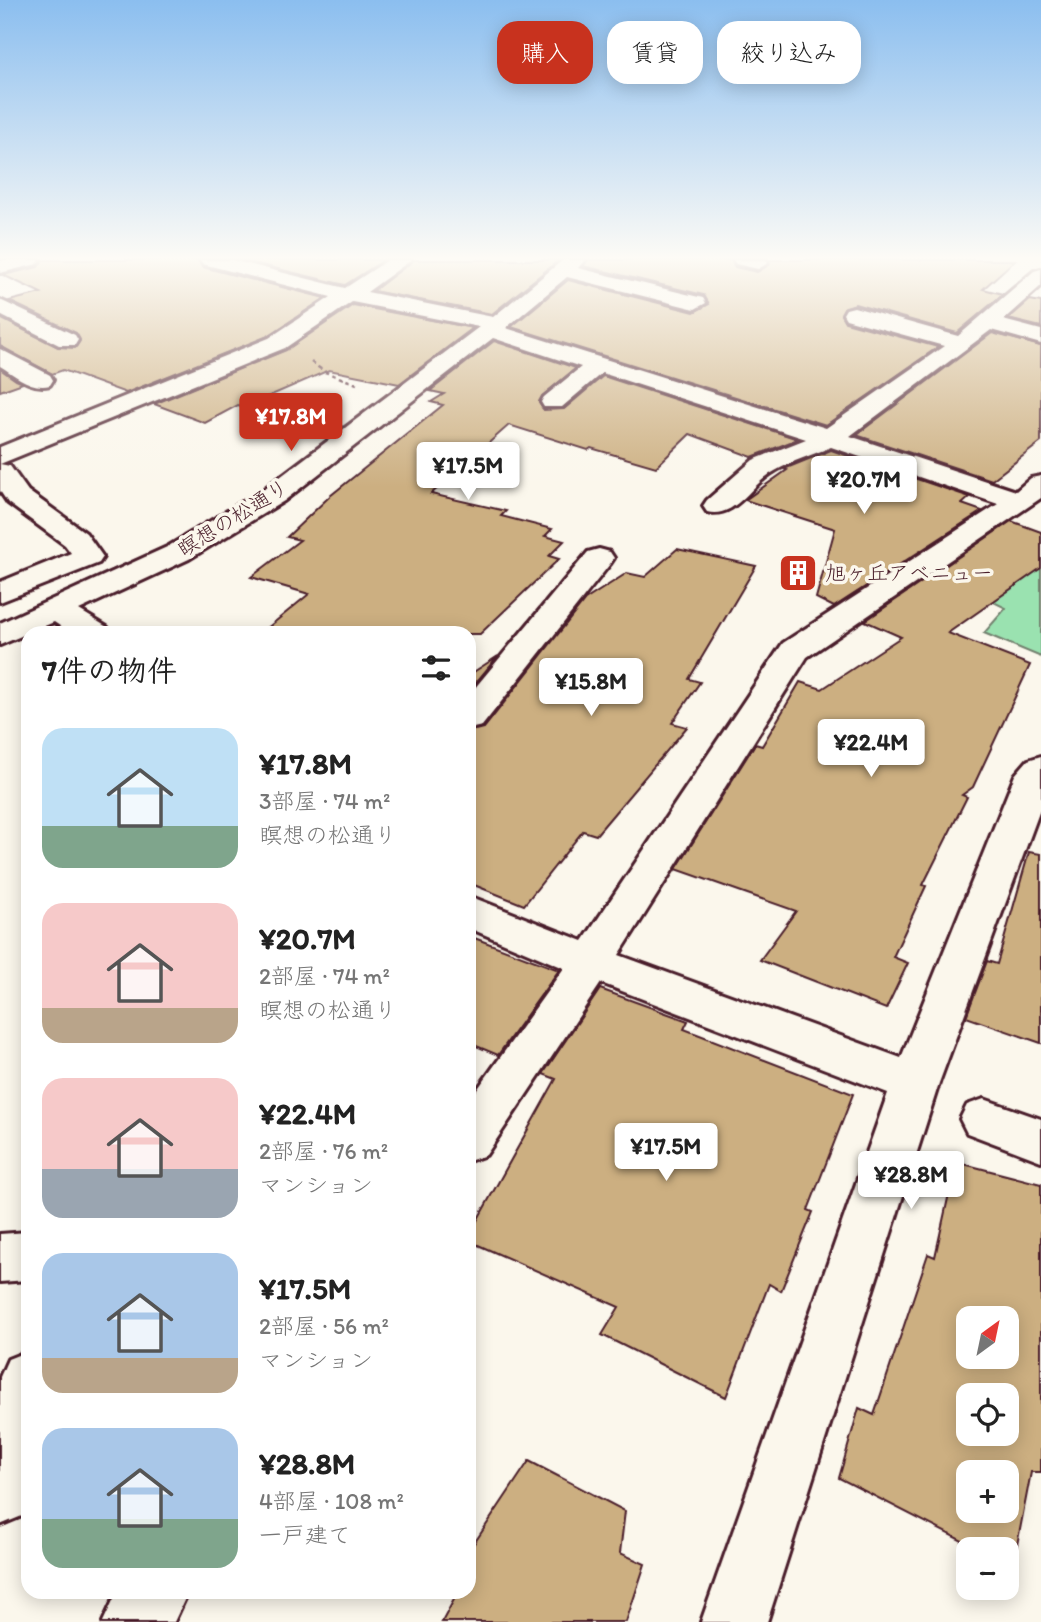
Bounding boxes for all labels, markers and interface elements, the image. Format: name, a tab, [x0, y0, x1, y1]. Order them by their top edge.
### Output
chip: 購入	[497, 21, 593, 84]
chip: 賃貸	[607, 21, 703, 84]
chip: 絞り込み	[717, 21, 861, 84]
pin: ¥17.8M	[234, 393, 348, 453]
text: ¥17.8M	[255, 402, 327, 430]
pin: ¥17.5M	[411, 442, 525, 502]
text: ¥17.5M	[433, 451, 503, 479]
pin: ¥20.7M	[807, 456, 921, 516]
text: ¥20.7M	[827, 465, 901, 493]
street label: 瞑想の松通り	[173, 474, 293, 562]
building icon: 旭ヶ丘アベニュー	[777, 552, 819, 594]
place label: 旭ヶ丘アベニュー	[825, 560, 993, 585]
icon: filters	[417, 649, 455, 687]
text: 7件の物件	[42, 652, 177, 689]
pin: ¥15.8M	[534, 658, 648, 718]
text: ¥15.8M	[555, 667, 627, 695]
pin: ¥22.4M	[814, 720, 928, 779]
text: ¥22.4M	[834, 728, 908, 756]
text: ¥17.8M	[259, 745, 352, 782]
icon: home	[98, 756, 182, 840]
text: 3部屋 · 74 m²	[259, 787, 390, 815]
text: 瞑想の松通り	[259, 821, 397, 849]
text: ¥20.7M	[259, 920, 356, 957]
icon: home	[98, 931, 182, 1015]
text: 2部屋 · 74 m²	[259, 962, 390, 990]
text: 瞑想の松通り	[259, 996, 397, 1024]
text: ¥22.4M	[259, 1095, 356, 1132]
icon: home	[98, 1106, 182, 1190]
pin: ¥17.5M	[609, 1124, 723, 1183]
text: ¥17.5M	[631, 1132, 701, 1160]
text: 2部屋 · 76 m²	[259, 1137, 388, 1165]
pin: ¥28.8M	[854, 1152, 968, 1211]
text: ¥28.8M	[874, 1160, 948, 1188]
text: マンション	[259, 1171, 373, 1199]
text: ¥17.5M	[259, 1270, 351, 1307]
icon: home	[98, 1281, 182, 1365]
north arrow	[956, 1306, 1018, 1368]
map controls	[956, 1306, 1019, 1600]
text: 2部屋 · 56 m²	[259, 1312, 389, 1340]
text: マンション	[259, 1346, 373, 1374]
button: locate	[956, 1383, 1019, 1446]
text: ¥28.8M	[259, 1445, 355, 1482]
icon: home	[98, 1456, 182, 1540]
button: +	[956, 1460, 1019, 1523]
text: 4部屋 · 108 m²	[259, 1487, 404, 1515]
text: 一戸建て	[259, 1521, 351, 1549]
button: −	[956, 1537, 1019, 1600]

